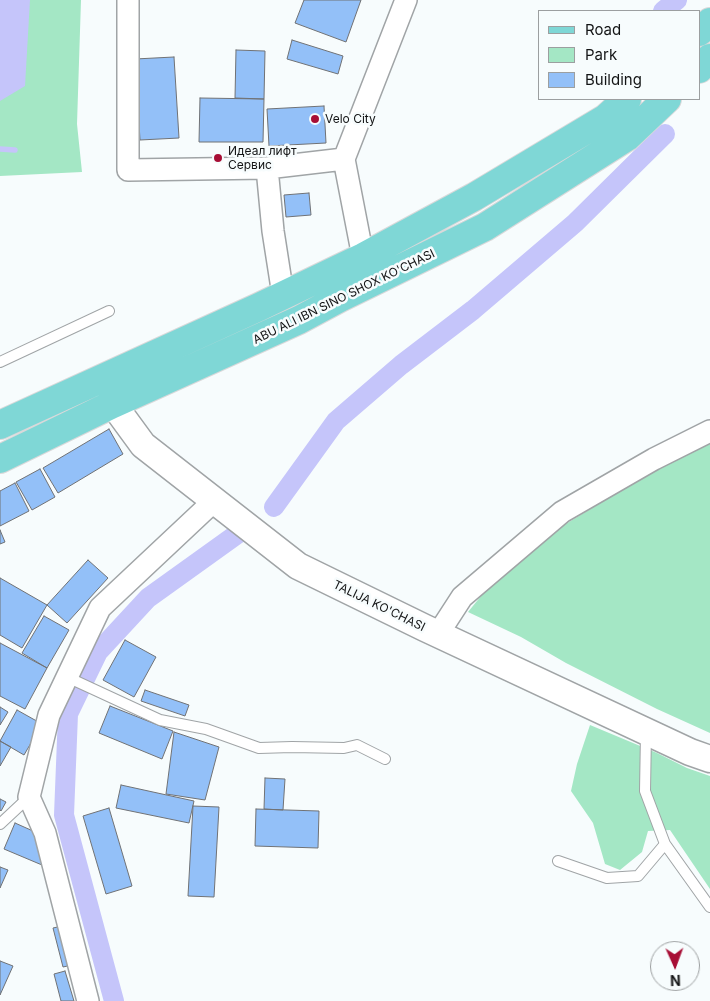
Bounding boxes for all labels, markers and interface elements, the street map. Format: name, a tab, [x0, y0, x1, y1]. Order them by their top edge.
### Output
legend	[538, 10, 700, 100]
text: Road	[585, 20, 621, 39]
text: Park	[585, 45, 617, 64]
text: Building	[585, 70, 642, 89]
place label: Velo City	[325, 112, 376, 126]
marker: Velo City	[309, 113, 321, 125]
place label: Идеал лифт Сервис	[228, 144, 297, 172]
marker: Идеал лифт Сервис	[212, 152, 224, 164]
street label: ABU ALI IBN SINO SHOX KO'CHASI	[251, 247, 437, 347]
street label: TALIJA KO'CHASI	[331, 577, 427, 635]
north arrow	[650, 941, 700, 991]
text: N	[670, 972, 681, 989]

